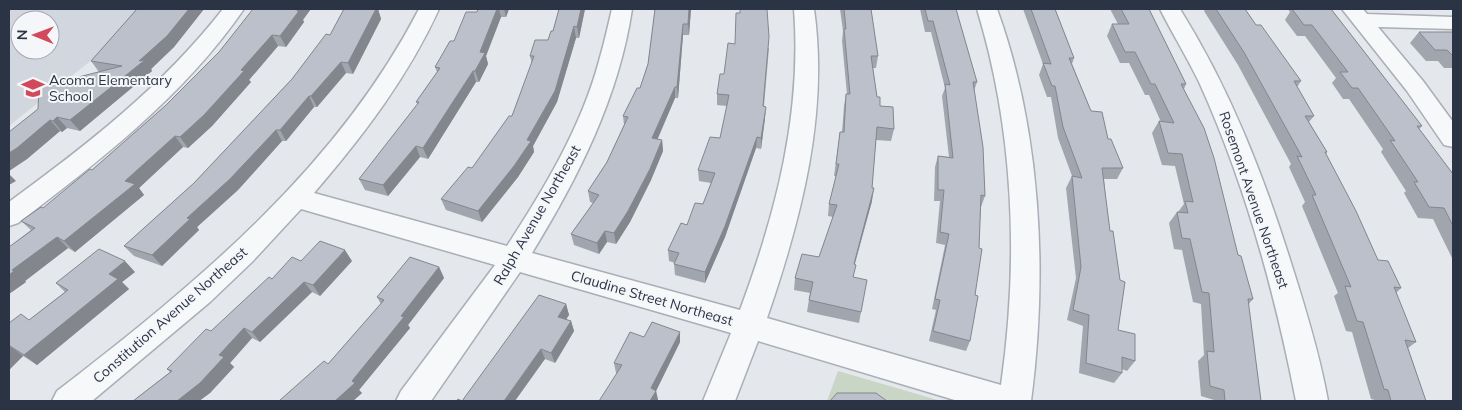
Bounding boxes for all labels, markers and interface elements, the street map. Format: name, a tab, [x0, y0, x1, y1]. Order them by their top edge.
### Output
north arrow	[10, 10, 60, 60]
text: N	[13, 29, 31, 40]
place label: Acoma Elementary School	[49, 71, 172, 105]
school or university icon: Acoma Elementary School	[20, 75, 46, 101]
street label: Rosemont Avenue Northeast	[1215, 109, 1293, 291]
street label: Ralph Avenue Northeast	[489, 142, 585, 288]
street label: Constitution Avenue Northeast	[89, 243, 251, 387]
street label: Claudine Street Northeast	[569, 266, 735, 330]

